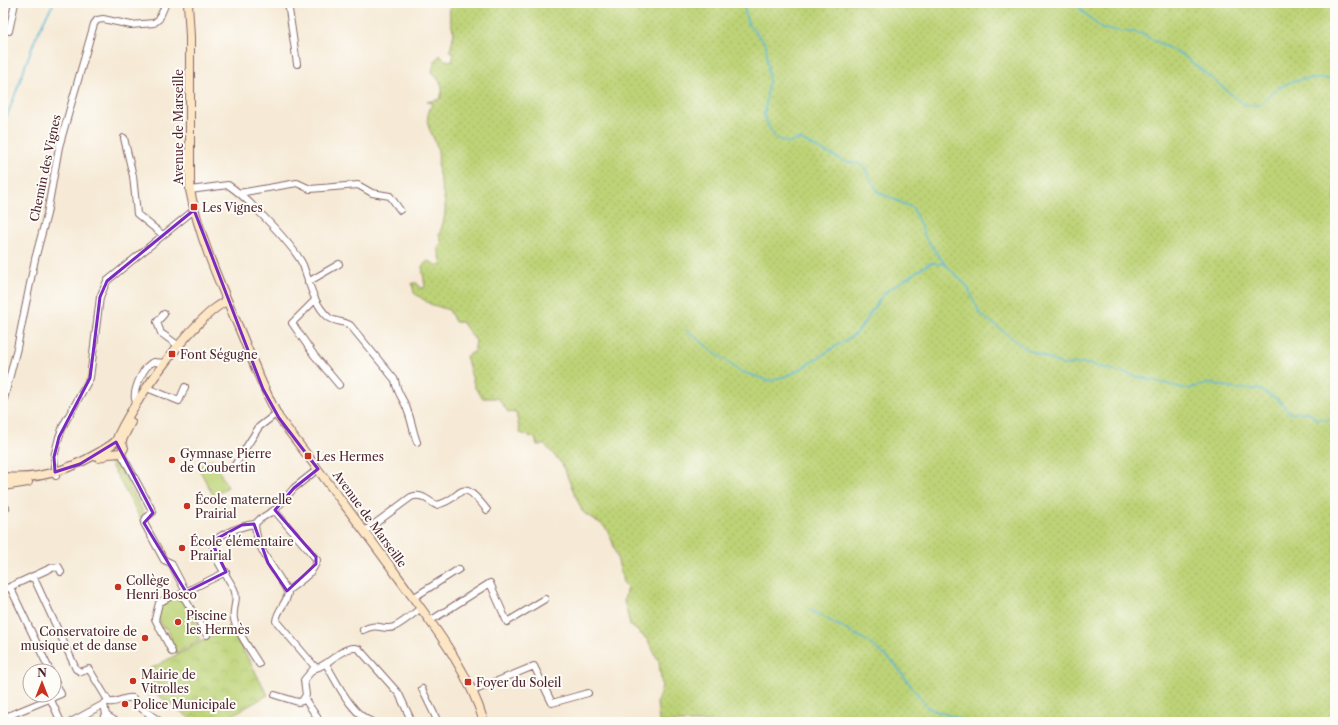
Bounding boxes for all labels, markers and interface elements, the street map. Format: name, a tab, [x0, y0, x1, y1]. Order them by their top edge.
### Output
street label: Avenue de Marseille	[171, 69, 186, 186]
street label: Chemin des Vignes	[26, 113, 64, 223]
place label: Les Vignes	[202, 200, 263, 215]
marker: Les Vignes	[189, 202, 199, 212]
place label: Font Ségugne	[180, 347, 258, 362]
marker: Font Ségugne	[167, 349, 177, 359]
place label: Gymnase Pierre de Coubertin	[180, 446, 272, 475]
place label: Les Hermes	[316, 449, 384, 464]
marker: Les Hermes	[303, 451, 313, 461]
marker: Gymnase Pierre de Coubertin	[167, 455, 177, 465]
street label: Avenue de Marseille	[329, 467, 410, 571]
place label: École maternelle Prairial	[195, 491, 292, 521]
marker: École maternelle Prairial	[182, 501, 192, 511]
place label: École élémentaire Prairial	[190, 533, 294, 563]
marker: École élémentaire Prairial	[177, 543, 187, 553]
place label: Collège Henri Bosco	[126, 573, 197, 602]
marker: Collège Henri Bosco	[113, 582, 123, 592]
place label: Piscine les Hermès	[186, 608, 250, 637]
marker: Piscine les Hermès	[173, 617, 183, 627]
place label: Conservatoire de musique et de danse	[21, 624, 137, 653]
marker: Conservatoire de musique et de danse	[140, 633, 150, 643]
north arrow	[22, 663, 62, 703]
text: N	[37, 666, 47, 680]
place label: Mairie de Vitrolles	[140, 667, 196, 696]
place label: Foyer du Soleil	[476, 675, 562, 690]
marker: Mairie de Vitrolles	[128, 676, 138, 686]
marker: Foyer du Soleil	[463, 677, 473, 687]
place label: Police Municipale	[133, 697, 236, 712]
marker: Police Municipale	[120, 699, 130, 709]

